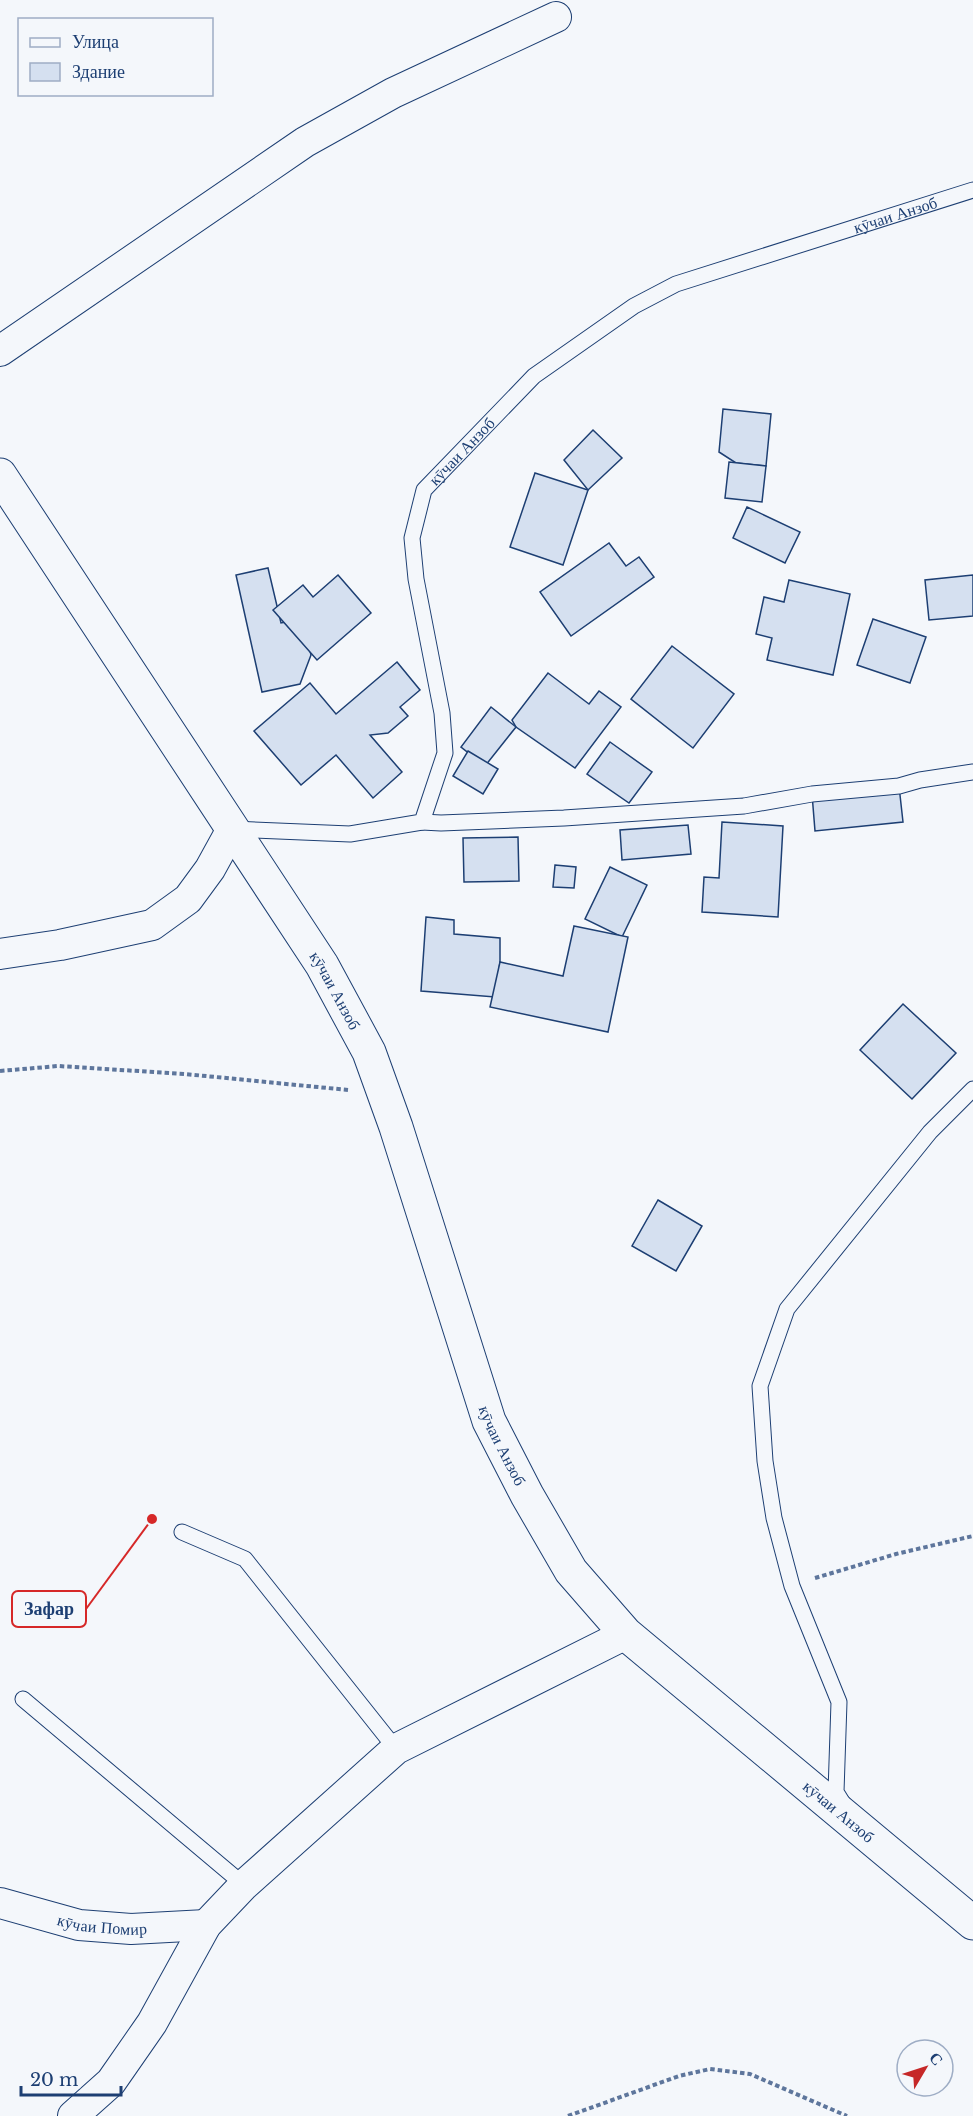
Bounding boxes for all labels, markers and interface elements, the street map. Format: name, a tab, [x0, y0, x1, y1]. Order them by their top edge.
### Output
legend	[18, 18, 213, 96]
text: Улица	[72, 31, 119, 53]
text: Здание	[72, 61, 125, 83]
street label: кӯчаи Анзоб	[851, 192, 940, 237]
street label: кӯчаи Анзоб	[424, 413, 499, 489]
street label: кӯчаи Анзоб	[306, 947, 365, 1033]
street label: кӯчаи Анзоб	[475, 1403, 530, 1489]
callout: Зафар	[12, 1591, 86, 1627]
text: Зафар	[24, 1598, 74, 1620]
street label: кӯчаи Анзоб	[799, 1776, 879, 1847]
street label: кӯчаи Помир	[55, 1909, 147, 1939]
north arrow	[895, 2038, 955, 2098]
text: С	[925, 2048, 948, 2069]
scale bar	[21, 2059, 122, 2097]
text: 20 m	[30, 2069, 78, 2091]

